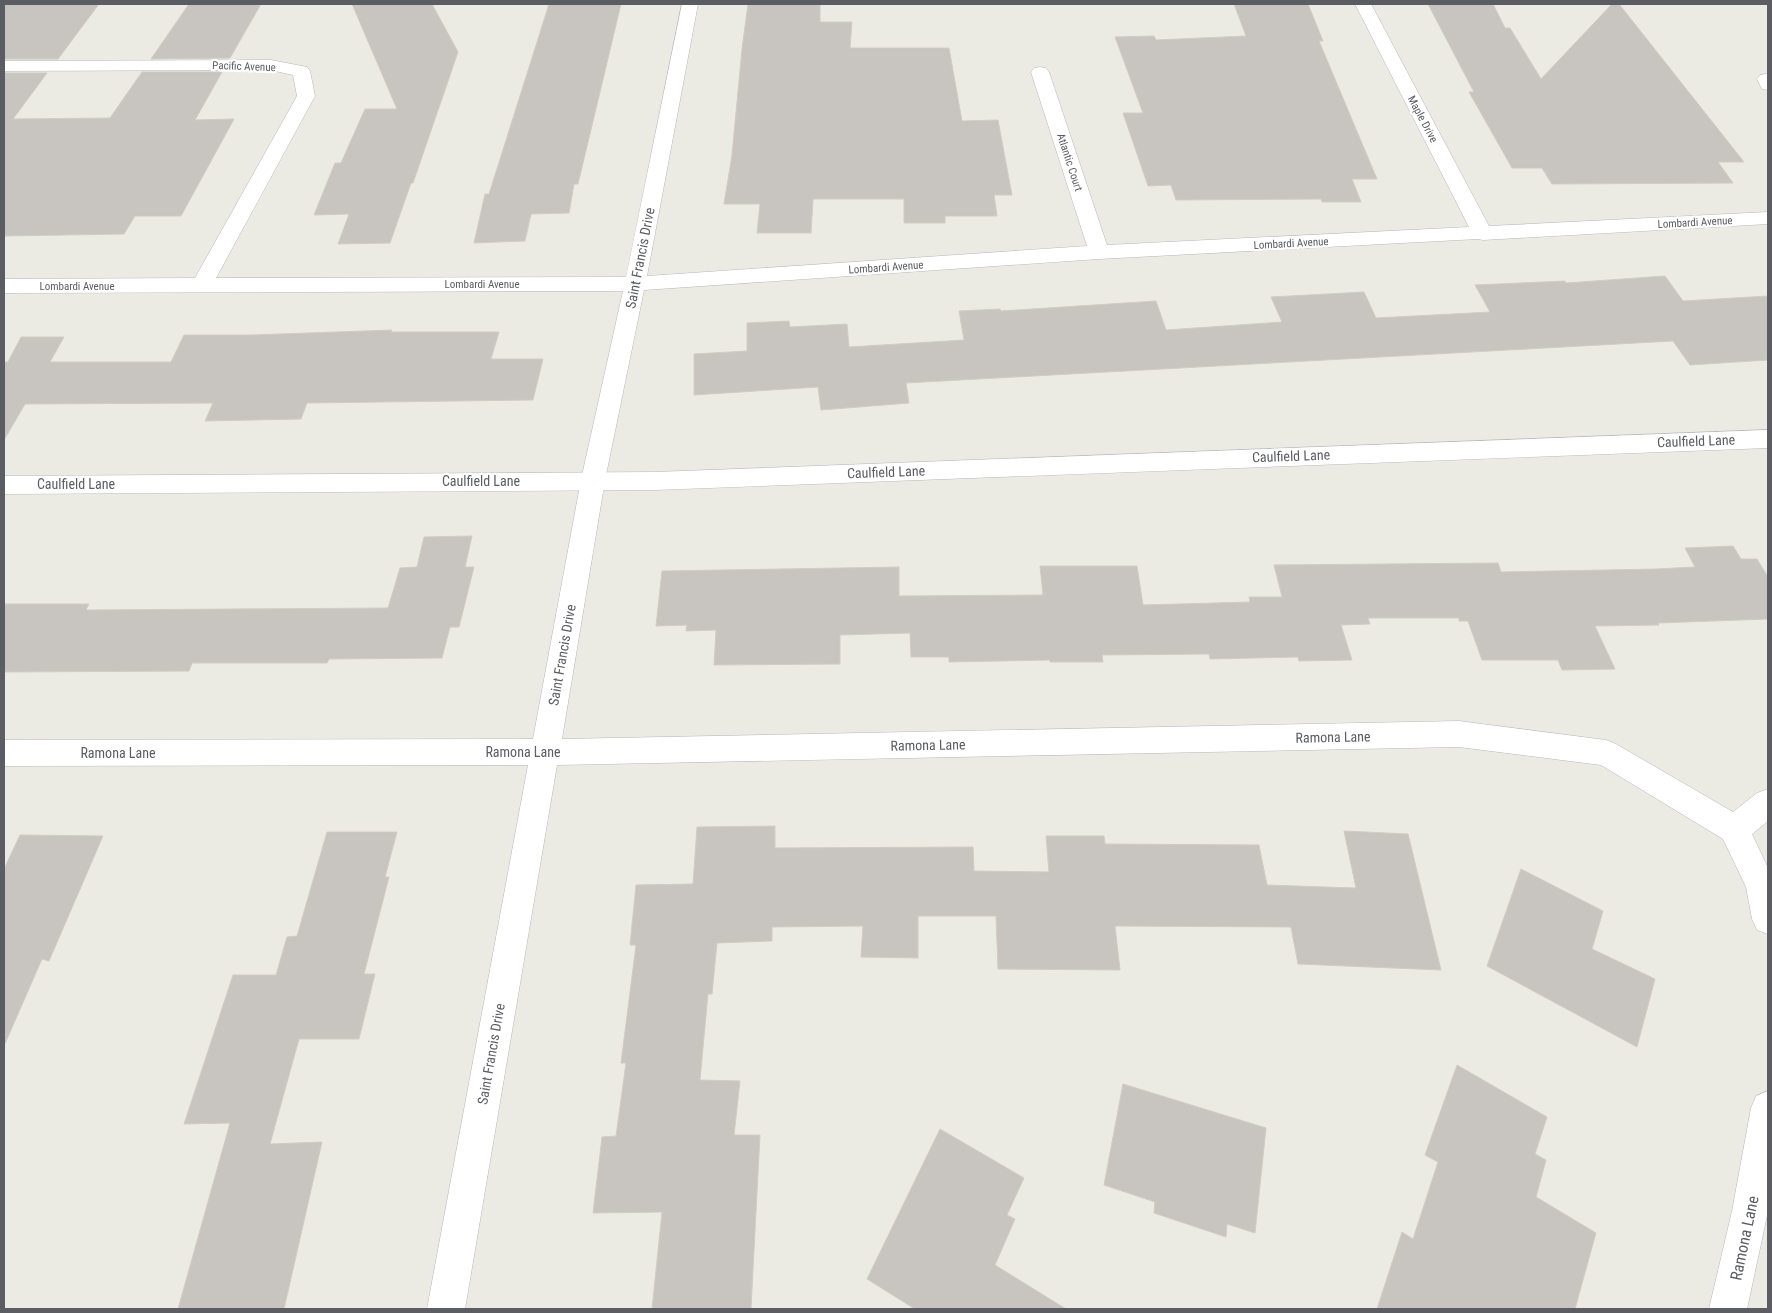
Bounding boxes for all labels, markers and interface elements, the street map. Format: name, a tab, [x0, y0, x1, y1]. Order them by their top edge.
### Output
street label: Pacific Avenue	[212, 59, 276, 74]
street label: Maple Drive	[1405, 94, 1440, 145]
street label: Atlantic Court	[1054, 132, 1085, 193]
street label: Saint Francis Drive	[622, 206, 658, 310]
street label: Lombardi Avenue	[1657, 214, 1733, 231]
street label: Lombardi Avenue	[1253, 235, 1329, 252]
street label: Lombardi Avenue	[848, 258, 924, 277]
street label: Lombardi Avenue	[444, 278, 520, 291]
street label: Lombardi Avenue	[39, 280, 115, 293]
street label: Caulfield Lane	[1657, 432, 1736, 450]
street label: Caulfield Lane	[1252, 447, 1331, 465]
street label: Caulfield Lane	[847, 463, 926, 481]
street label: Caulfield Lane	[442, 473, 520, 489]
street label: Caulfield Lane	[37, 476, 115, 492]
street label: Saint Francis Drive	[545, 603, 579, 707]
street label: Ramona Lane	[1295, 728, 1371, 746]
street label: Ramona Lane	[890, 736, 966, 754]
street label: Ramona Lane	[485, 744, 561, 760]
street label: Ramona Lane	[80, 745, 156, 761]
street label: Saint Francis Drive	[474, 1002, 508, 1106]
street label: Ramona Lane	[1726, 1194, 1763, 1282]

